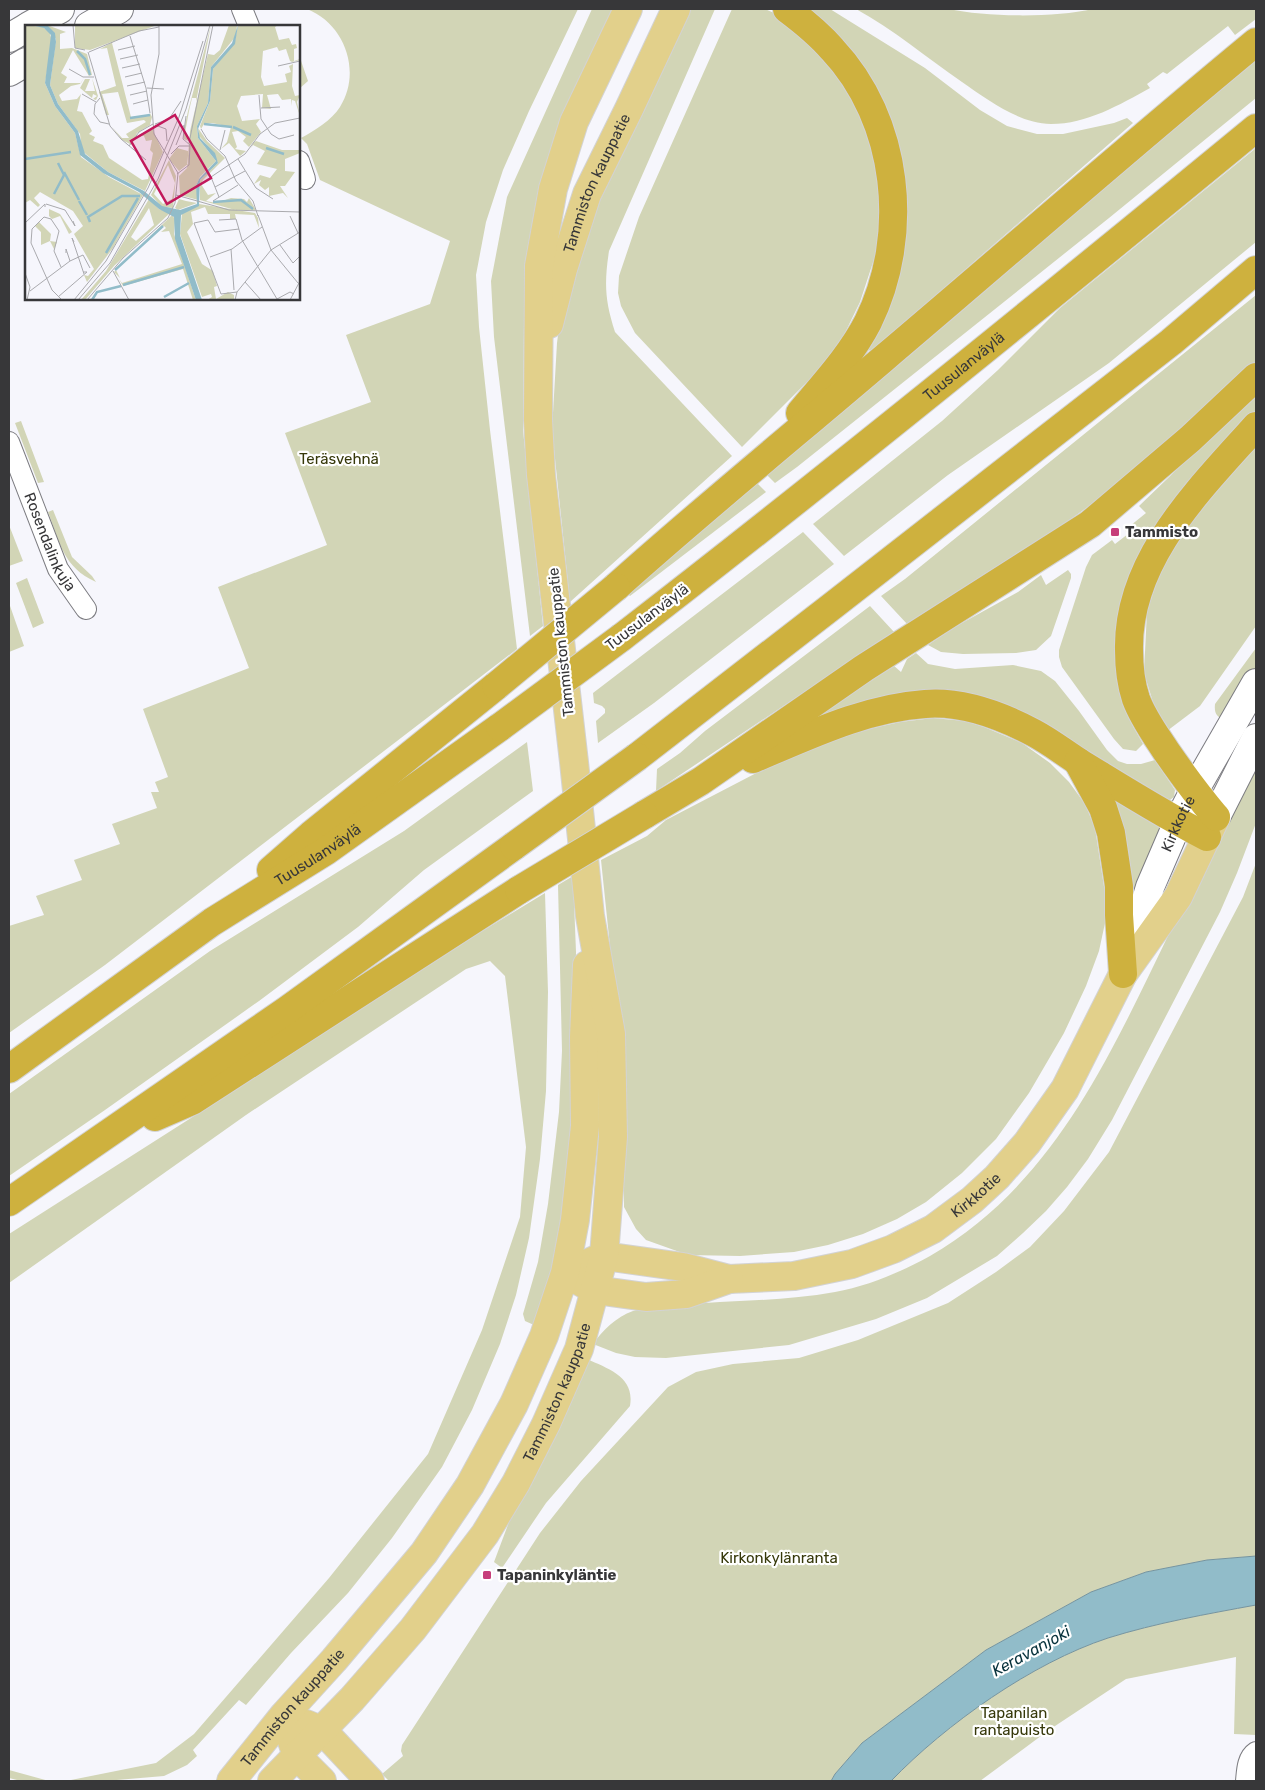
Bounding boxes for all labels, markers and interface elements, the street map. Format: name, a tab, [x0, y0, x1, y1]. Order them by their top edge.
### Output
inset map	[25, 25, 300, 300]
street label: Tammiston kauppatie	[560, 111, 634, 255]
street label: Tuusulanväylä	[920, 328, 1008, 405]
park label: Teräsvehnä	[299, 450, 379, 468]
street label: Rosendalinkuja	[20, 490, 80, 595]
place label: Tammisto	[1125, 523, 1198, 541]
marker: Tammisto	[1109, 526, 1121, 538]
street label: Tammiston kauppatie	[544, 567, 578, 717]
street label: Tuusulanväylä	[602, 580, 692, 654]
street label: Kirkkotie	[1157, 793, 1199, 854]
street label: Tuusulanväylä	[271, 820, 364, 890]
street label: Kirkkotie	[947, 1169, 1005, 1222]
street label: Tammiston kauppatie	[519, 1321, 595, 1465]
park label: Kirkonkylänranta	[720, 1549, 838, 1567]
place label: Tapaninkyläntie	[497, 1566, 617, 1584]
marker: Tapaninkyläntie	[481, 1569, 493, 1581]
water label: Keravanjoki	[989, 1621, 1074, 1680]
street label: Tammiston kauppatie	[237, 1645, 349, 1770]
park label: Tapanilan rantapuisto	[974, 1704, 1054, 1739]

